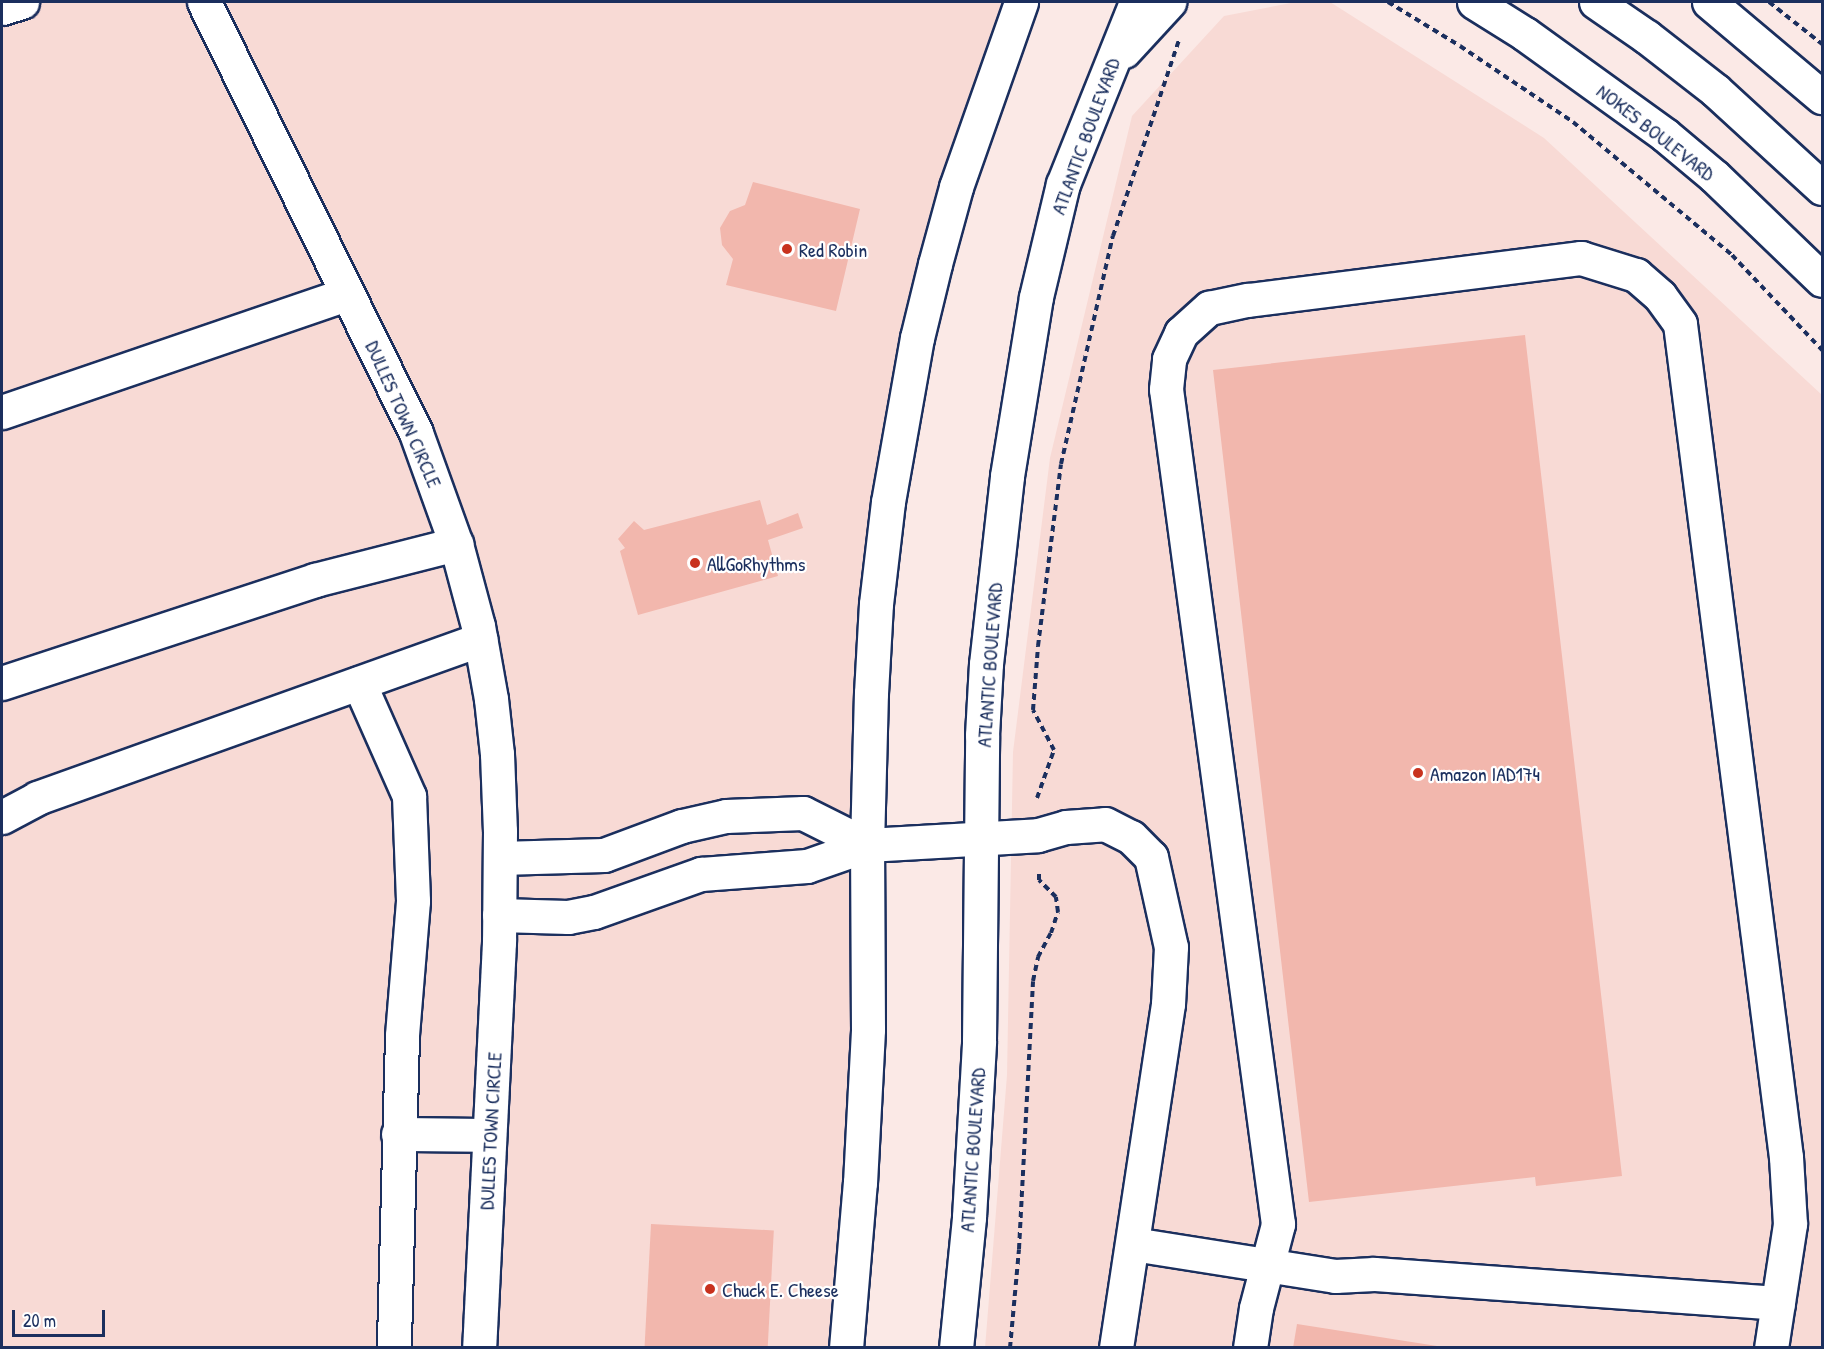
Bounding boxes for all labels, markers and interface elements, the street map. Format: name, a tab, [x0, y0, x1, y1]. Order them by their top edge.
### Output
street label: ATLANTIC BOULEVARD	[1046, 55, 1124, 217]
street label: NOKES BOULEVARD	[1592, 79, 1720, 185]
place label: Red Robin	[799, 237, 867, 261]
marker: Red Robin	[780, 242, 794, 256]
street label: DULLES TOWN CIRCLE	[361, 337, 447, 491]
place label: AllGoRhythms	[707, 551, 806, 575]
marker: AllGoRhythms	[688, 556, 702, 570]
street label: ATLANTIC BOULEVARD	[971, 582, 1007, 748]
place label: Amazon IAD174	[1430, 761, 1540, 785]
marker: Amazon IAD174	[1411, 766, 1425, 780]
street label: DULLES TOWN CIRCLE	[474, 1051, 506, 1211]
street label: ATLANTIC BOULEVARD	[954, 1067, 990, 1233]
place label: Chuck E. Cheese	[722, 1277, 839, 1301]
marker: Chuck E. Cheese	[703, 1282, 717, 1296]
scale bar	[15, 1298, 108, 1336]
text: 20 m	[23, 1308, 56, 1333]

